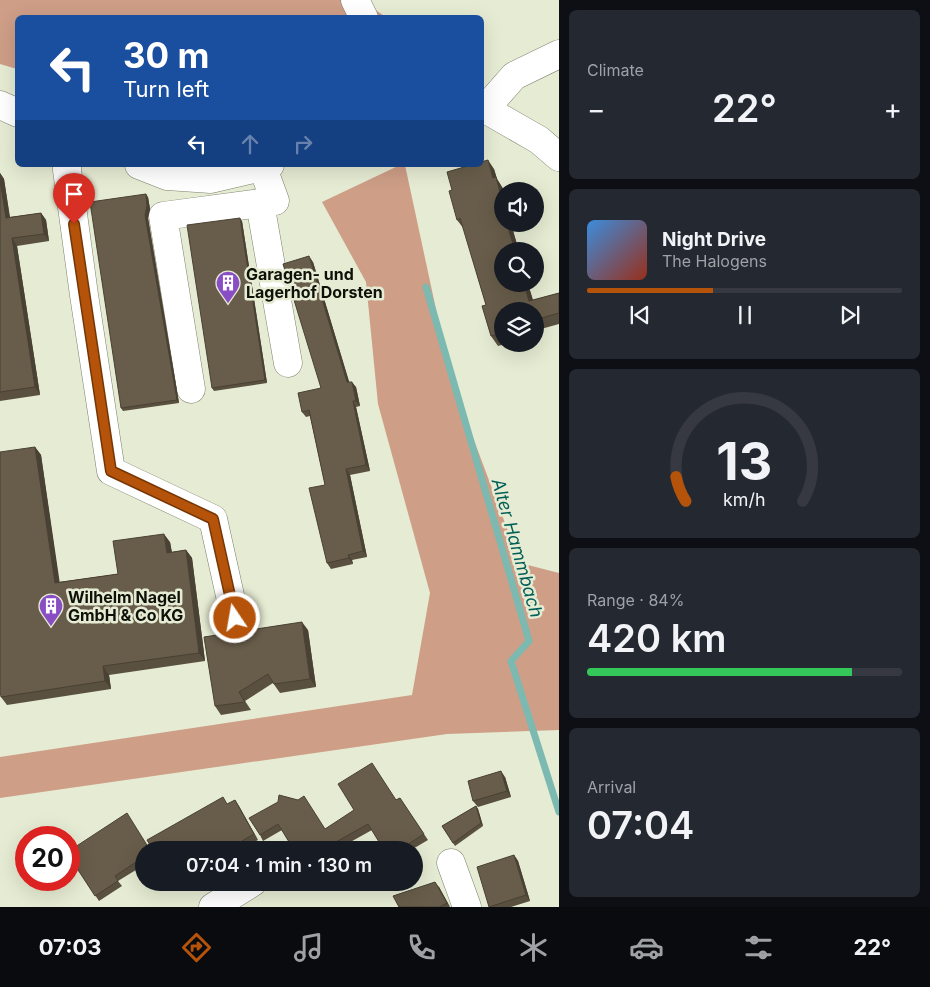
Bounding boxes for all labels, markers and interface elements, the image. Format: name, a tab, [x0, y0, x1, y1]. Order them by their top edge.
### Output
text: 30 m	[123, 34, 209, 76]
icon: left	[40, 35, 105, 100]
text: Climate	[587, 60, 644, 80]
text: Turn left	[123, 76, 209, 102]
text: 22°	[712, 85, 777, 131]
text: −	[587, 92, 606, 126]
text: +	[883, 92, 902, 126]
icon: left	[183, 130, 211, 158]
icon: ahead	[236, 130, 264, 158]
icon: right	[289, 130, 317, 158]
pin	[53, 173, 95, 224]
icon: arrive	[60, 180, 88, 208]
map controls	[494, 182, 544, 352]
button: sound	[494, 182, 544, 232]
text: Night Drive	[662, 228, 766, 251]
button: search	[494, 242, 544, 292]
text: The Halogens	[662, 251, 767, 271]
place label: Garagen- und Lagerhof Dorsten	[246, 264, 383, 302]
building icon: Garagen- und Lagerhof Dorsten	[215, 270, 241, 304]
icon: previous	[626, 301, 654, 329]
icon: pause	[731, 301, 759, 329]
icon: next	[836, 301, 864, 329]
button: layers	[494, 302, 544, 352]
text: 13	[717, 430, 773, 493]
water label: Alter Hammbach	[487, 475, 547, 620]
text: km/h	[723, 489, 766, 510]
place label: Wilhelm Nagel GmbH & Co KG	[68, 587, 183, 625]
text: Range · 84%	[587, 590, 684, 610]
position arrow	[208, 591, 260, 643]
building icon: Wilhelm Nagel GmbH & Co KG	[38, 593, 64, 627]
text: 420 km	[587, 615, 726, 661]
text: Arrival	[587, 777, 636, 797]
text: 07:04	[587, 802, 694, 848]
speed limit sign: 20	[15, 826, 80, 891]
text: 07:04 · 1 min · 130 m	[186, 854, 372, 877]
icon: directions	[179, 930, 214, 965]
icon: music	[291, 930, 326, 965]
icon: phone	[404, 930, 439, 965]
icon: climate	[516, 930, 551, 965]
icon: car	[629, 930, 664, 965]
icon: filters	[741, 930, 776, 965]
text: 07:03	[39, 934, 102, 960]
text: 22°	[853, 934, 891, 960]

